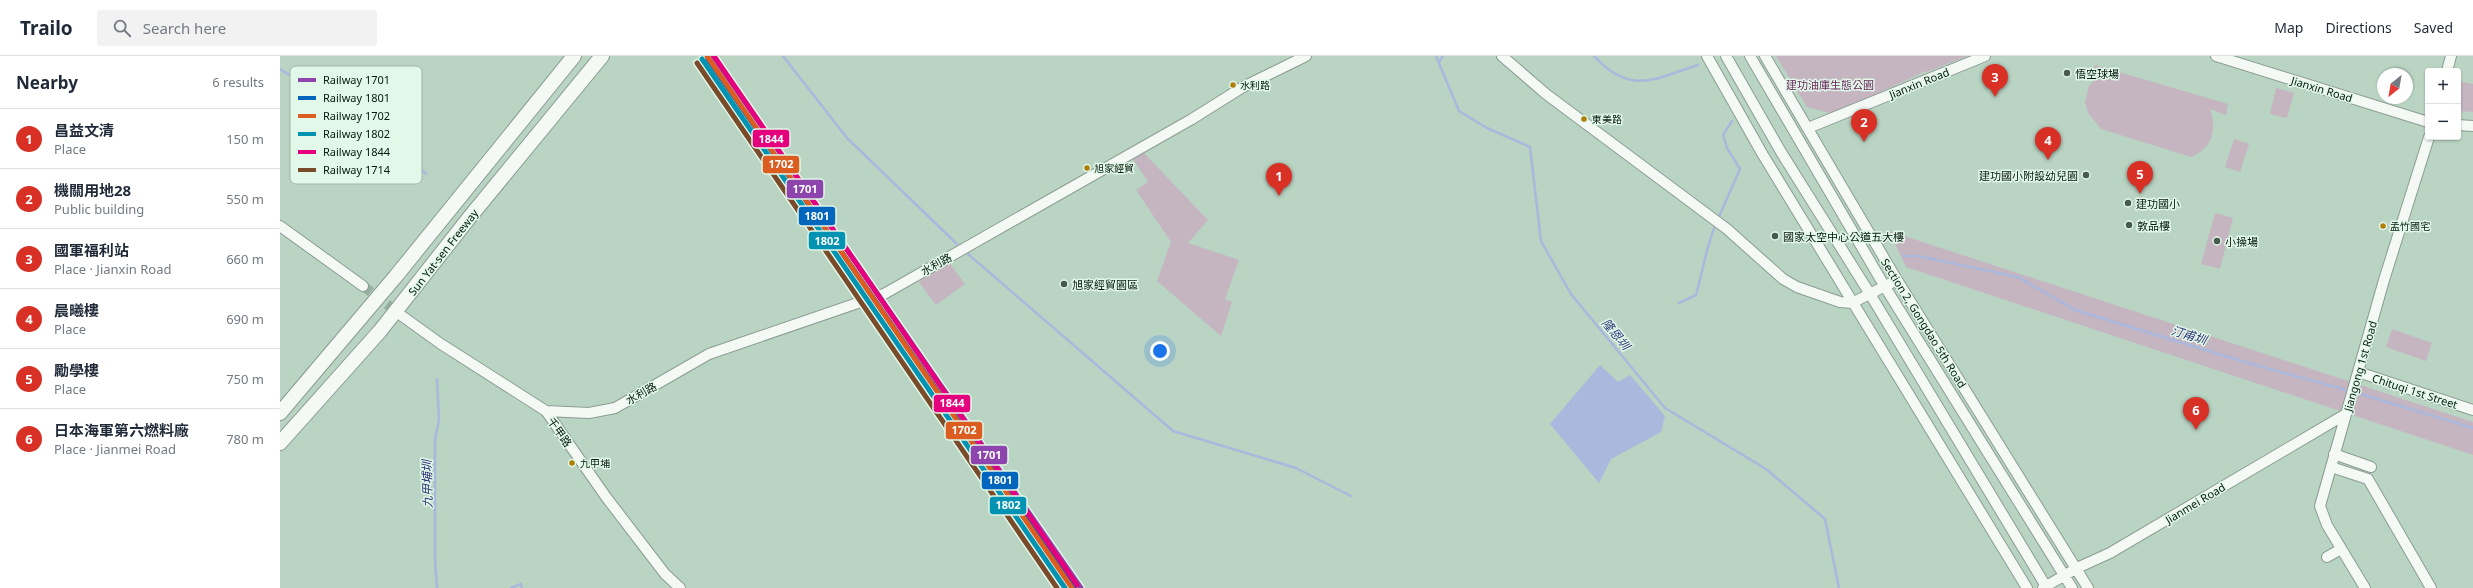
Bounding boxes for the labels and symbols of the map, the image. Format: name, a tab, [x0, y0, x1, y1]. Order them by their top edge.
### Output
street label: Jianxin Road	[1886, 64, 1951, 102]
pin: 3	[1982, 64, 2008, 97]
legend	[290, 66, 422, 184]
place label: 悟空球場	[2075, 66, 2119, 81]
marker: 悟空球場	[2062, 68, 2072, 78]
north arrow	[2377, 68, 2413, 104]
text: Railway 1701	[323, 72, 390, 87]
street label: Jianxin Road	[2288, 72, 2355, 105]
park label: 建功油庫生態公園	[1786, 77, 1874, 92]
place label: 水利路	[1240, 78, 1270, 92]
marker: 水利路	[1228, 80, 1238, 90]
text: Railway 1801	[323, 90, 390, 105]
text: Railway 1702	[323, 108, 390, 123]
pin: 2	[1851, 109, 1877, 142]
place label: 東美路	[1592, 112, 1622, 126]
marker: 東美路	[1579, 114, 1589, 124]
text: Railway 1802	[323, 126, 390, 141]
pin: 4	[2035, 127, 2061, 160]
line badge: 1844	[752, 129, 790, 148]
text: 1844	[758, 131, 784, 146]
text: Railway 1844	[323, 144, 391, 159]
line badge: 1702	[762, 155, 800, 174]
text: 1702	[768, 156, 794, 171]
place label: 旭家經貿	[1094, 161, 1134, 175]
pin: 5	[2127, 161, 2153, 194]
text: Railway 1714	[323, 162, 391, 177]
marker: 旭家經貿	[1082, 163, 1092, 173]
pin: 1	[1266, 163, 1292, 196]
place label: 建功國小附設幼兒園	[1979, 168, 2078, 183]
marker: 建功國小附設幼兒園	[2081, 170, 2091, 180]
line badge: 1701	[786, 179, 824, 199]
text: 1701	[792, 181, 818, 196]
place label: 建功國小	[2136, 196, 2180, 211]
marker: 建功國小	[2123, 198, 2133, 208]
street label: Sun Yat-sen Freeway	[405, 205, 482, 298]
line badge: 1801	[798, 206, 836, 226]
text: 1801	[804, 208, 830, 223]
place label: 敦品樓	[2137, 218, 2170, 233]
place label: 孟竹國宅	[2390, 219, 2430, 233]
marker: 敦品樓	[2124, 220, 2134, 230]
marker: 孟竹國宅	[2378, 221, 2388, 231]
place label: 國家太空中心公道五大樓	[1783, 229, 1904, 244]
line badge: 1802	[808, 231, 846, 250]
marker: 國家太空中心公道五大樓	[1770, 231, 1780, 241]
text: 1802	[814, 233, 840, 248]
place label: 小操場	[2225, 234, 2258, 249]
marker: 小操場	[2212, 236, 2222, 246]
street label: 水利路	[918, 249, 954, 279]
street label: Section 2, Gongdao 5th Road	[1878, 256, 1970, 390]
place label: 旭家經貿園區	[1072, 277, 1138, 292]
marker: 旭家經貿園區	[1059, 279, 1069, 289]
water label: 隆恩圳	[1598, 315, 1635, 355]
street label: Jiangong 1st Road	[2340, 319, 2380, 414]
water label: 汀甫圳	[2169, 322, 2211, 349]
your location	[1150, 341, 1170, 361]
street label: Chituqi 1st Street	[2370, 370, 2460, 412]
street label: 水利路	[623, 378, 659, 408]
line badge: 1844	[933, 394, 971, 413]
text: 1844	[939, 395, 965, 410]
pin: 6	[2183, 397, 2209, 430]
street label: 千甲路	[544, 414, 576, 450]
line badge: 1702	[945, 421, 983, 440]
text: 1702	[951, 422, 977, 437]
line badge: 1701	[970, 445, 1008, 465]
text: 1701	[976, 447, 1002, 462]
place label: 九甲埔	[580, 456, 610, 470]
water label: 九甲埔圳	[418, 458, 436, 508]
marker: 九甲埔	[567, 458, 577, 468]
line badge: 1801	[981, 471, 1019, 490]
text: 1801	[987, 472, 1013, 487]
street label: Jianmei Road	[2161, 479, 2228, 527]
line badge: 1802	[989, 496, 1027, 515]
text: 1802	[995, 497, 1021, 512]

